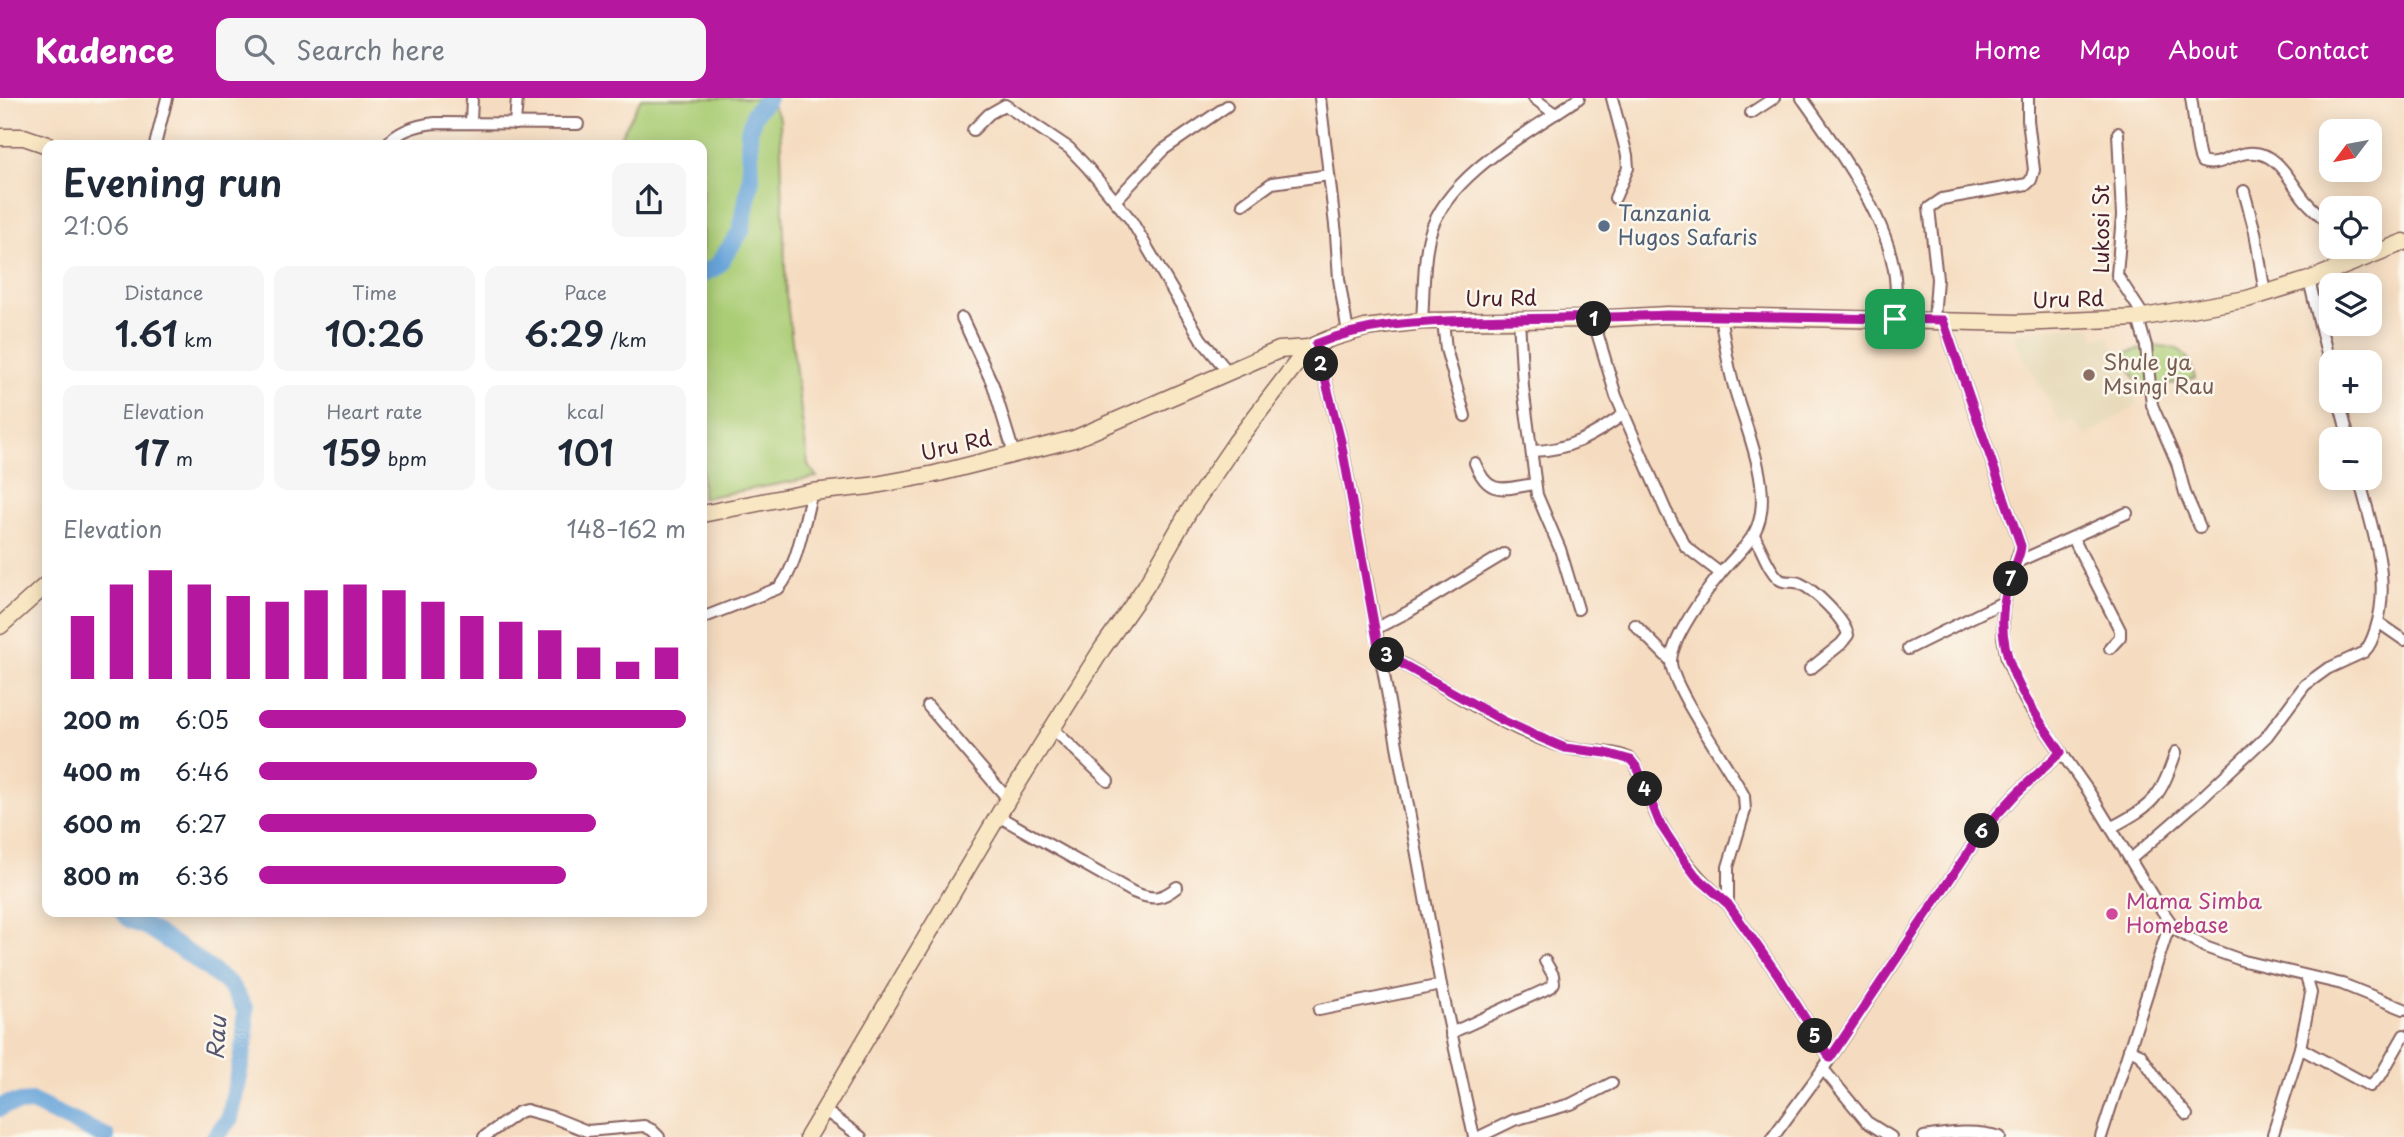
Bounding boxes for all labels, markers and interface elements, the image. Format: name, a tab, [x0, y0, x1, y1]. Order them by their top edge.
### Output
search box	[216, 18, 706, 81]
text: Kadence	[35, 24, 174, 74]
icon: search	[240, 30, 278, 68]
text: Search here	[296, 30, 445, 69]
text: Home	[1974, 31, 2041, 67]
text: Map	[2079, 31, 2130, 67]
text: About	[2168, 31, 2238, 67]
text: Contact	[2276, 31, 2369, 67]
north arrow	[2319, 119, 2382, 182]
map controls	[2319, 119, 2382, 490]
text: Evening run	[63, 153, 282, 210]
button: share	[612, 163, 686, 237]
street label: Lukosi St	[2084, 184, 2116, 274]
place label: Tanzania Hugos Safaris	[1618, 196, 1757, 252]
button: locate	[2319, 196, 2382, 259]
text: 21:06	[63, 208, 129, 243]
marker: Tanzania Hugos Safaris	[1596, 218, 1612, 234]
button: layers	[2319, 273, 2382, 336]
text: Distance	[124, 278, 203, 306]
text: Time	[352, 278, 397, 306]
text: Pace	[564, 278, 607, 306]
street label: Uru Rd	[1465, 280, 1537, 314]
street label: Uru Rd	[2032, 281, 2104, 315]
pin	[1865, 289, 1925, 349]
icon: arrive	[1876, 300, 1914, 338]
pin: 1	[1576, 302, 1612, 336]
text: 1	[1589, 304, 1598, 332]
text: 1.61	[114, 306, 178, 359]
text: 10:26	[325, 306, 424, 359]
text: 6:29	[524, 306, 604, 359]
text: km	[178, 325, 213, 353]
text: /km	[604, 325, 647, 353]
place label: Shule ya Msingi Rau	[2103, 345, 2214, 401]
pin: 2	[1304, 346, 1338, 382]
text: 2	[1314, 349, 1327, 377]
button: +	[2319, 350, 2382, 413]
marker: Shule ya Msingi Rau	[2081, 367, 2097, 383]
text: Elevation	[123, 397, 204, 425]
text: Heart rate	[327, 397, 422, 425]
text: kcal	[567, 397, 604, 425]
street label: Uru Rd	[917, 420, 994, 468]
text: 17	[134, 425, 169, 478]
text: 159	[322, 425, 382, 478]
text: 101	[557, 425, 614, 478]
button: −	[2319, 427, 2382, 490]
text: m	[169, 444, 193, 472]
text: bpm	[382, 444, 427, 472]
text: Elevation	[63, 511, 162, 546]
text: 148–162 m	[566, 511, 686, 546]
pin: 7	[1994, 561, 2028, 596]
text: 7	[2005, 564, 2016, 592]
pin: 3	[1370, 638, 1404, 672]
text: 3	[1380, 640, 1393, 668]
text: 200 m	[63, 702, 140, 737]
text: 6:05	[175, 702, 229, 737]
text: 400 m	[63, 754, 141, 789]
text: 6:46	[175, 754, 229, 789]
pin: 4	[1628, 772, 1662, 806]
text: 4	[1638, 774, 1651, 802]
text: 600 m	[63, 806, 141, 841]
text: 6:27	[175, 806, 226, 841]
pin: 6	[1965, 814, 2000, 848]
text: 6	[1975, 816, 1988, 844]
text: 800 m	[63, 858, 140, 893]
text: 6:36	[175, 858, 229, 893]
place label: Mama Simba Homebase	[2126, 884, 2262, 940]
marker: Mama Simba Homebase	[2104, 906, 2120, 922]
water label: Rau	[197, 1013, 235, 1061]
pin: 5	[1798, 1018, 1832, 1054]
text: 5	[1808, 1021, 1821, 1049]

